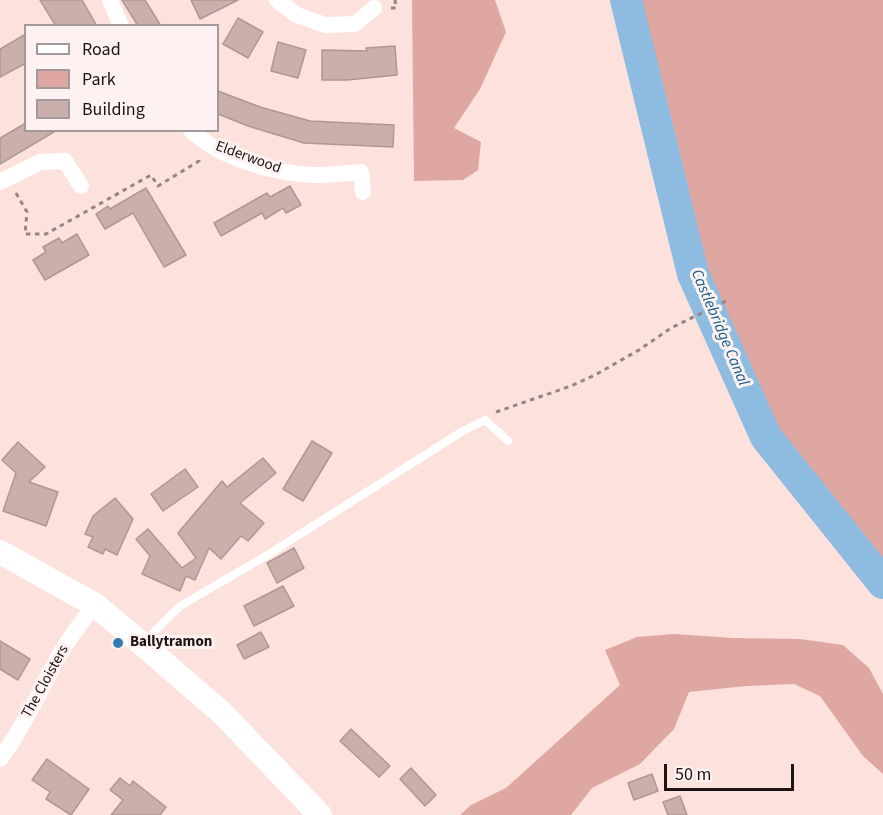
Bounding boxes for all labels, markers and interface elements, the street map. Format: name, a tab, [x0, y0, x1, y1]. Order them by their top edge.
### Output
legend	[24, 24, 219, 132]
text: Road	[82, 37, 121, 62]
text: Park	[82, 67, 116, 92]
text: Building	[82, 97, 145, 122]
street label: Elderwood	[213, 138, 283, 178]
water label: Castlebridge Canal	[686, 267, 752, 389]
place label: Ballytramon	[130, 634, 212, 652]
marker: Ballytramon	[111, 636, 125, 650]
street label: The Cloisters	[19, 642, 73, 722]
scale bar	[667, 752, 798, 790]
text: 50 m	[675, 762, 711, 787]

